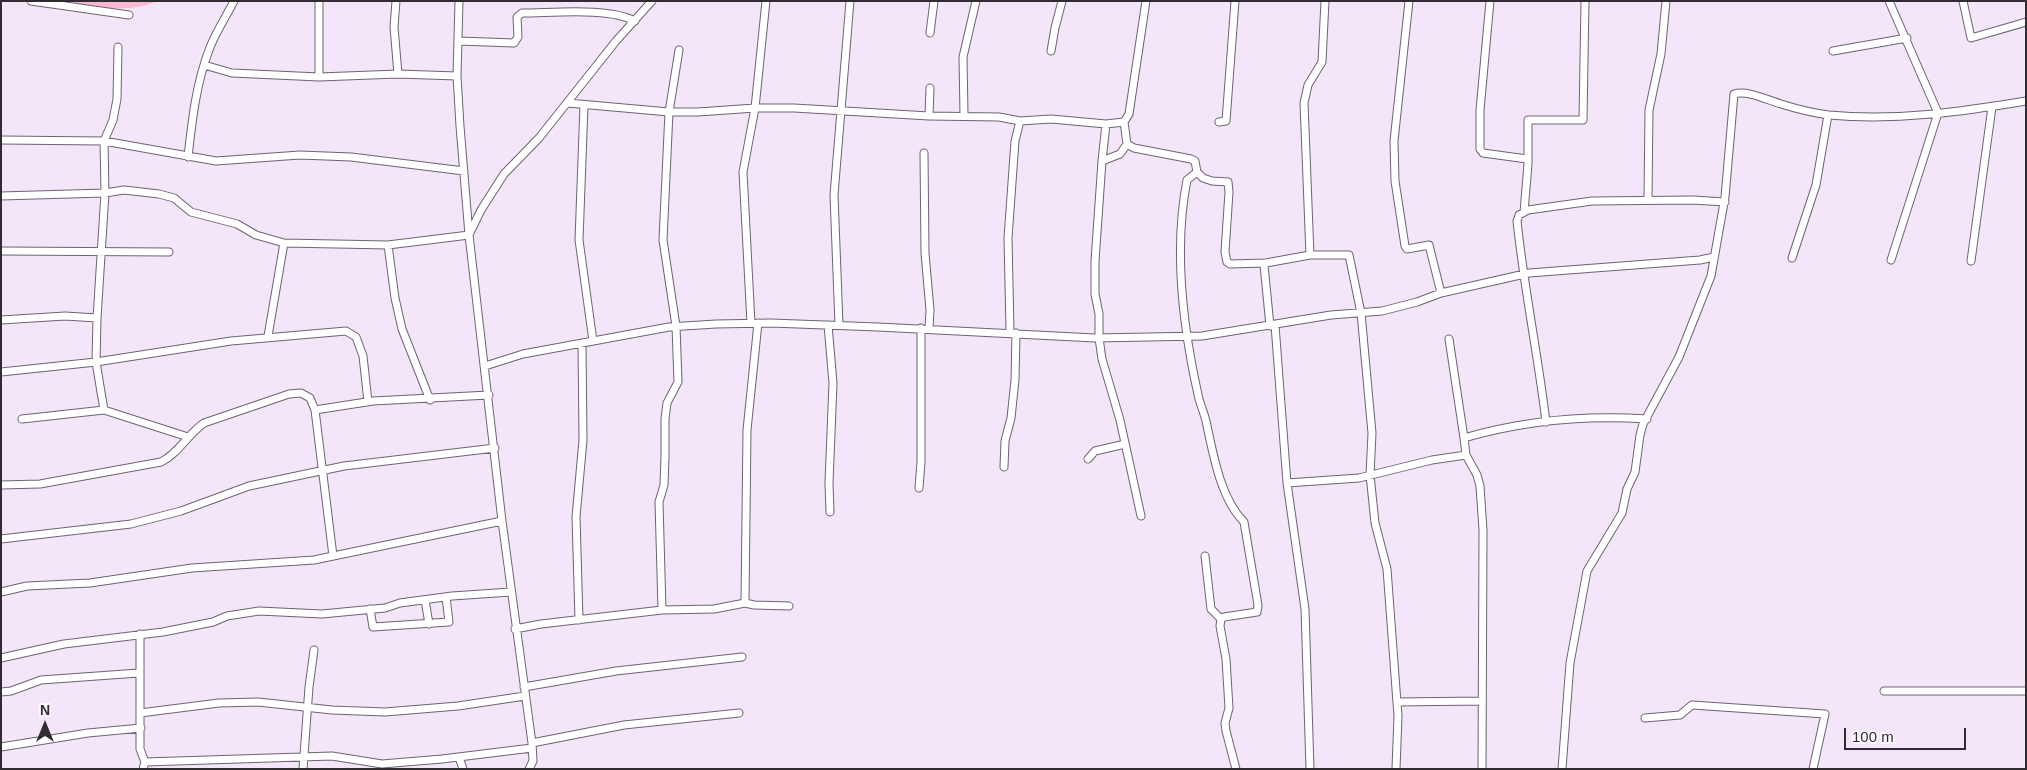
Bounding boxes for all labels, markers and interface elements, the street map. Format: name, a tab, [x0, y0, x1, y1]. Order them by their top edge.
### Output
north arrow	[20, 700, 70, 750]
text: N	[40, 702, 50, 718]
scale bar	[1847, 718, 1970, 750]
text: 100 m	[1852, 728, 1894, 745]

